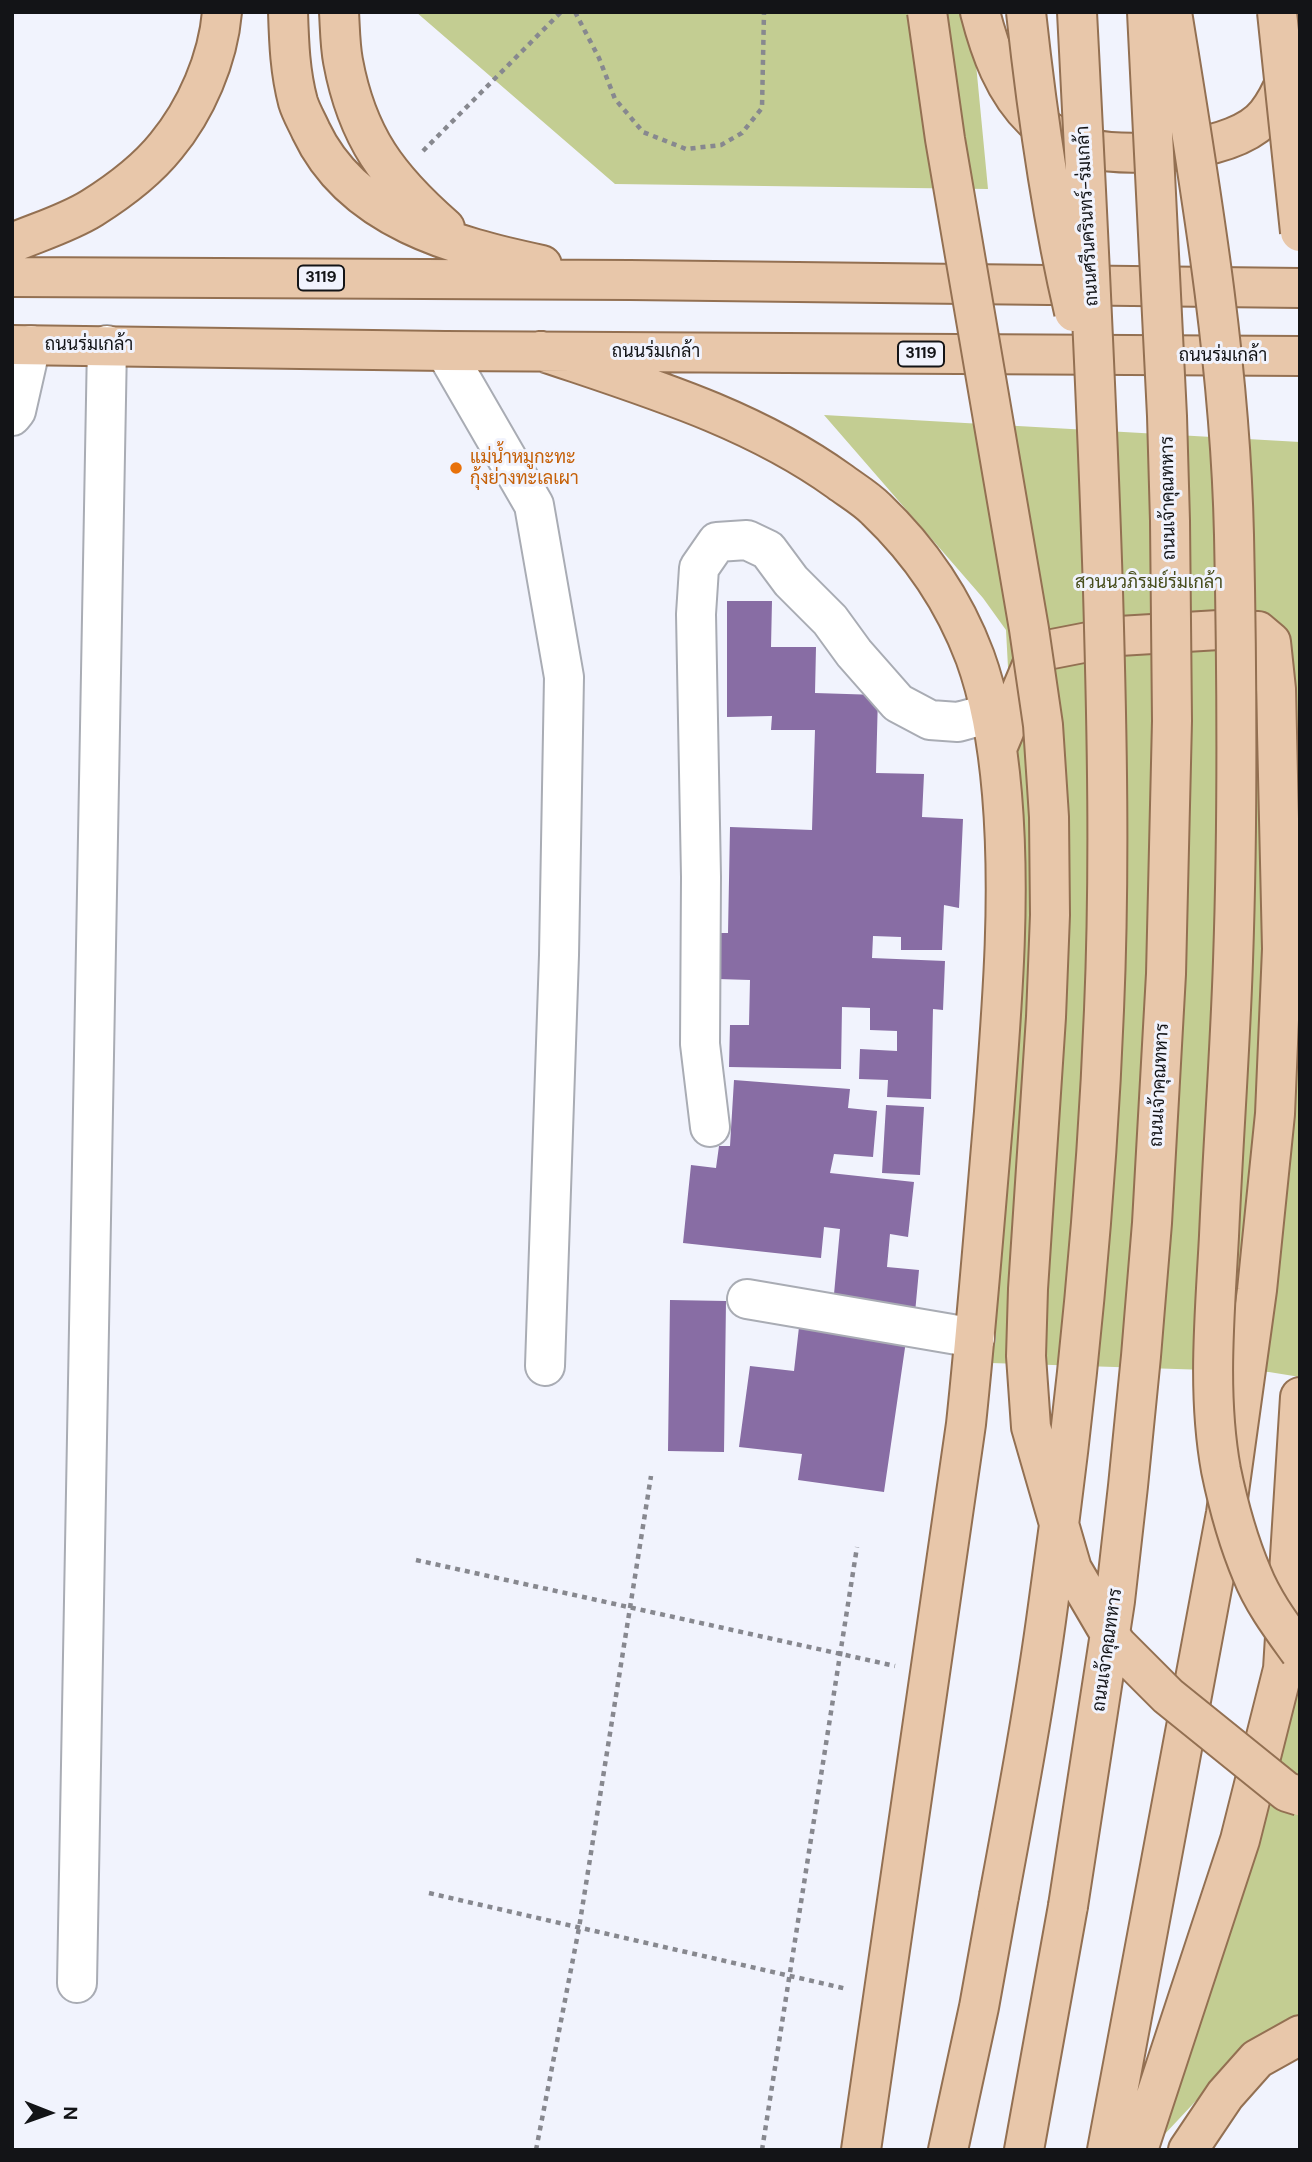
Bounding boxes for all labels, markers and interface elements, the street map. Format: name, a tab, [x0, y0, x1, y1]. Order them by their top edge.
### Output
street label: ถนนศรีนครินทร์-ร่มเกล้า	[1072, 125, 1104, 307]
road number: 3119	[298, 266, 344, 290]
street label: ถนนร่มเกล้า	[45, 334, 133, 356]
street label: ถนนร่มเกล้า	[612, 341, 700, 363]
road number: 3119	[898, 342, 944, 366]
street label: ถนนร่มเกล้า	[1179, 345, 1267, 367]
street label: ถนนเจ้าคุณทหาร	[1157, 436, 1181, 560]
place label: แม่น้ำหมูกะทะ กุ้งย่างทะเลเผา	[470, 447, 579, 490]
marker: แม่น้ำหมูกะทะ กุ้งย่างทะเลเผา	[448, 460, 464, 476]
park label: สวนนวภิรมย์ร่มเกล้า	[1075, 572, 1223, 594]
street label: ถนนเจ้าคุณทหาร	[1146, 1022, 1174, 1148]
street label: ถนนเจ้าคุณทหาร	[1089, 1587, 1127, 1713]
north arrow	[14, 2078, 84, 2148]
text: N	[58, 2106, 83, 2121]

